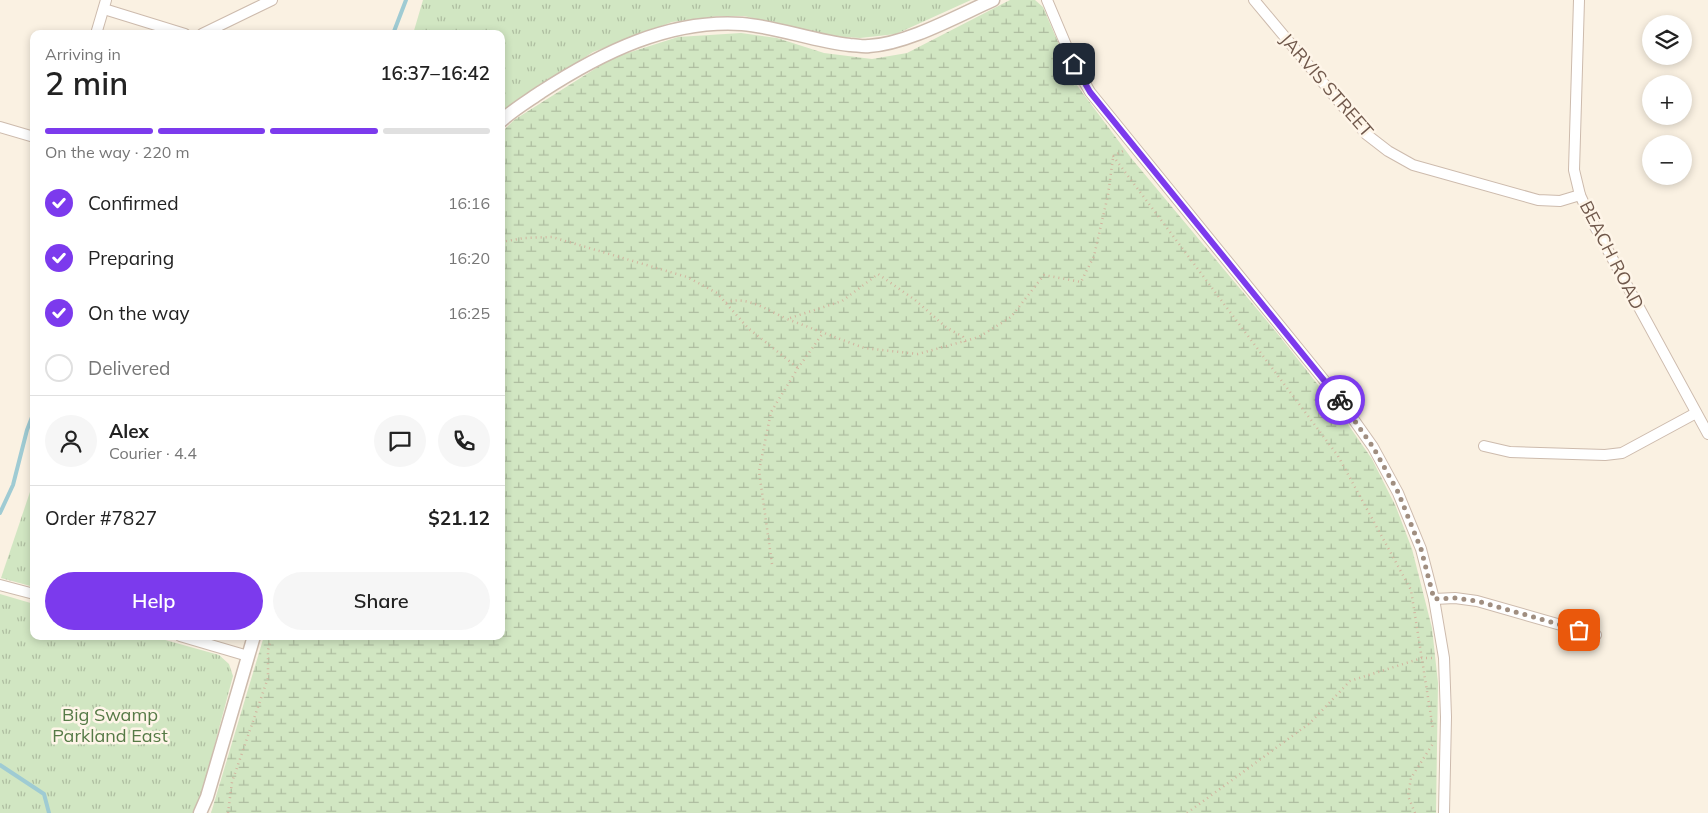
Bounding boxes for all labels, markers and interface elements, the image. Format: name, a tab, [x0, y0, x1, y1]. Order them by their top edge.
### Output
map controls	[1642, 15, 1692, 185]
button: layers	[1642, 15, 1692, 65]
street label: JARVIS STREET	[1275, 28, 1379, 142]
pin	[1053, 43, 1095, 85]
text: Arriving in	[45, 44, 121, 64]
icon: home	[1060, 50, 1088, 78]
text: 16:37–16:42	[380, 61, 490, 85]
text: 2 min	[45, 63, 128, 103]
button: +	[1642, 75, 1692, 125]
button: −	[1642, 135, 1692, 185]
text: On the way · 220 m	[45, 142, 190, 162]
icon: check	[45, 189, 73, 217]
text: Confirmed	[88, 191, 179, 215]
text: 16:16	[448, 193, 490, 213]
street label: BEACH ROAD	[1575, 197, 1649, 313]
icon: check	[45, 244, 73, 272]
text: Preparing	[88, 246, 174, 270]
text: 16:20	[448, 248, 490, 268]
icon: check	[45, 299, 73, 327]
text: On the way	[88, 301, 190, 325]
text: 16:25	[448, 303, 490, 323]
text: Delivered	[88, 356, 170, 380]
courier	[1315, 375, 1365, 425]
icon: bike	[1326, 386, 1354, 414]
button: person	[45, 415, 97, 467]
button: chat	[374, 415, 426, 467]
button: phone	[438, 415, 490, 467]
text: Alex	[109, 419, 149, 443]
text: Courier · 4.4	[109, 443, 197, 463]
text: Order #7827	[45, 506, 157, 530]
text: $21.12	[428, 506, 490, 530]
button: Help	[45, 572, 263, 630]
button: Share	[273, 572, 490, 630]
pin	[1558, 609, 1600, 651]
icon: bag	[1565, 616, 1593, 644]
park label: Big Swamp Parkland East	[52, 703, 168, 747]

